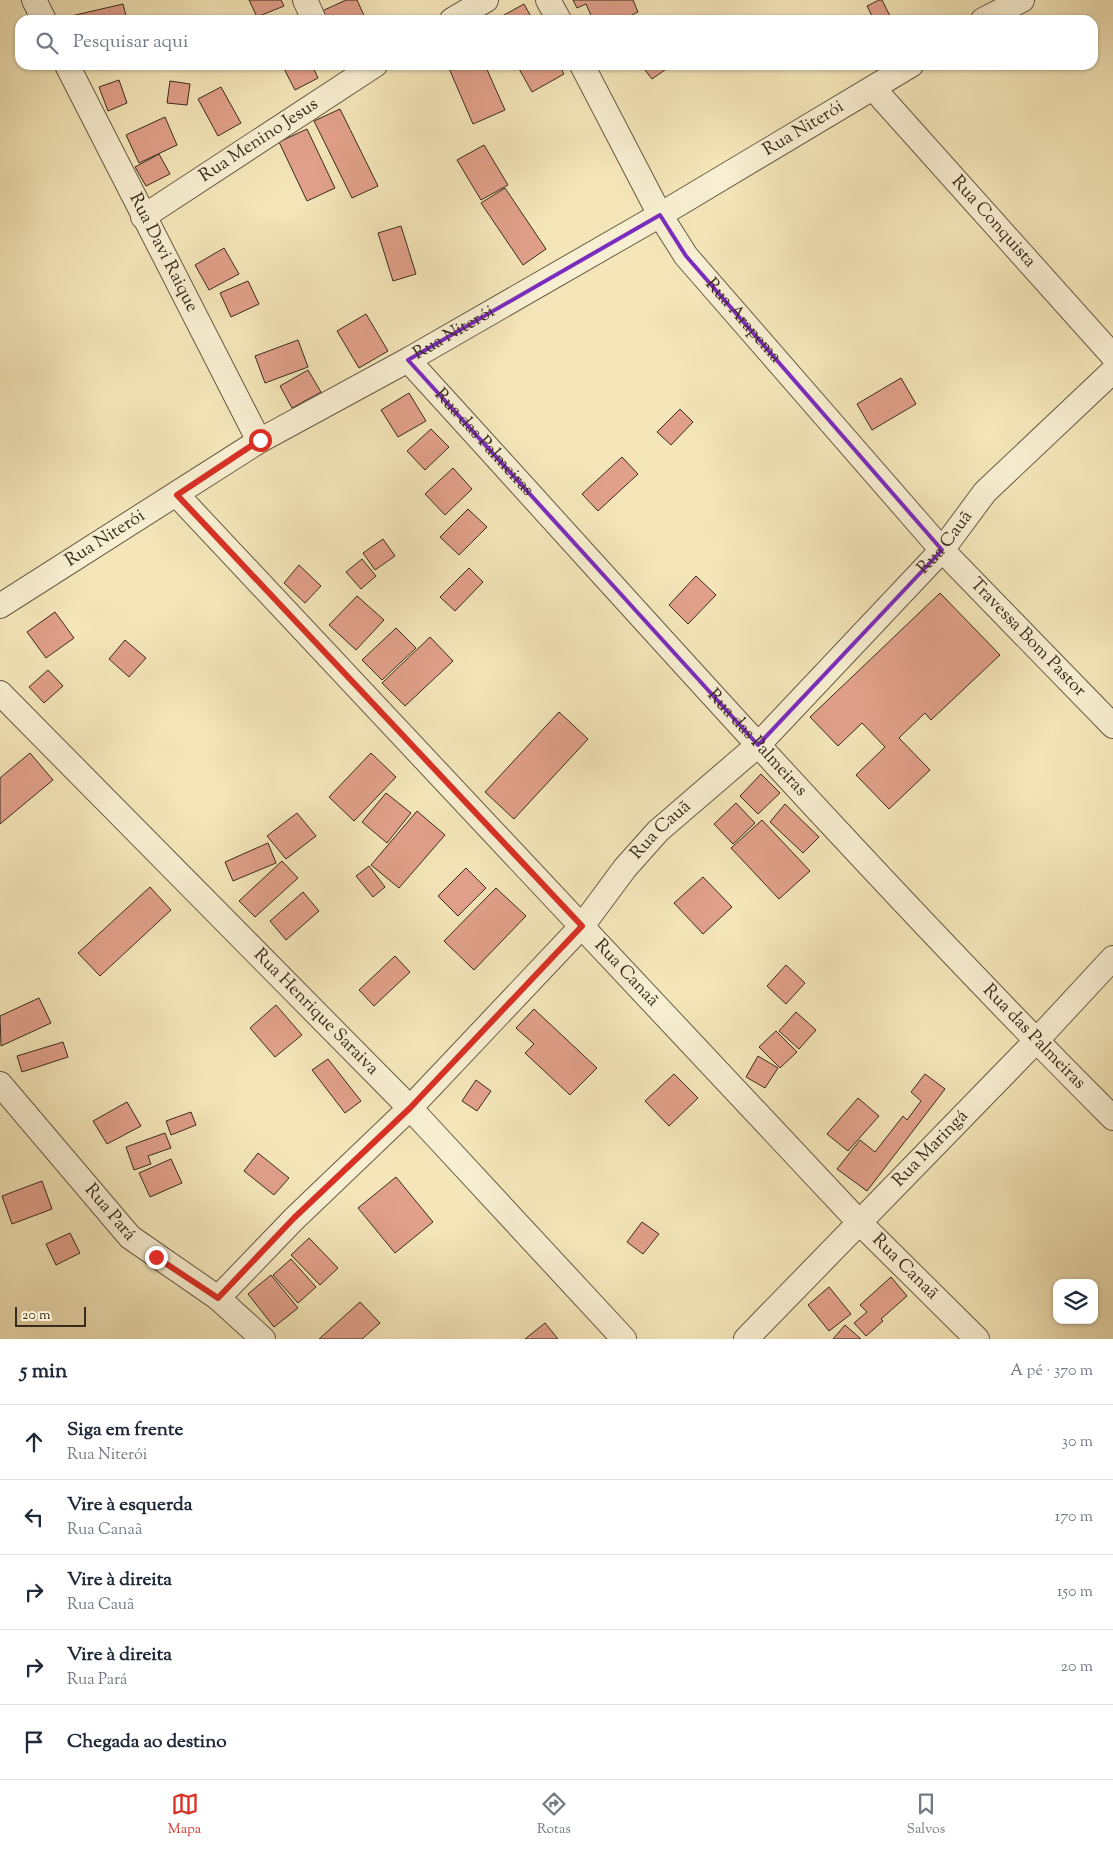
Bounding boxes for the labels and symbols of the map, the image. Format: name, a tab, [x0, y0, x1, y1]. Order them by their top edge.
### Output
street label: Rua Menino Jesus	[195, 92, 324, 189]
street label: Rua Niterói	[758, 95, 849, 163]
street label: Rua Conquista	[945, 170, 1042, 274]
street label: Rua Davi Raique	[122, 189, 204, 317]
street label: Rua Arapema	[698, 273, 787, 370]
street label: Rua Niterói	[408, 300, 500, 367]
street label: Rua das Palmeiras	[427, 383, 539, 503]
route start	[249, 429, 272, 452]
street label: Rua Niterói	[60, 504, 151, 574]
street label: Rua Cauã	[912, 506, 980, 581]
street label: Travessa Bom Pastor	[963, 572, 1092, 704]
street label: Rua das Palmeiras	[700, 684, 813, 803]
street label: Rua Cauã	[625, 795, 697, 866]
street label: Rua Canaã	[587, 934, 664, 1013]
street label: Rua Henrique Saraiva	[247, 943, 384, 1082]
street label: Rua das Palmeiras	[976, 979, 1091, 1096]
street label: Rua Maringá	[887, 1105, 975, 1194]
street label: Rua Pará	[78, 1178, 141, 1247]
street label: Rua Canaã	[865, 1228, 944, 1306]
route end	[145, 1246, 168, 1269]
scale bar	[15, 1304, 86, 1327]

